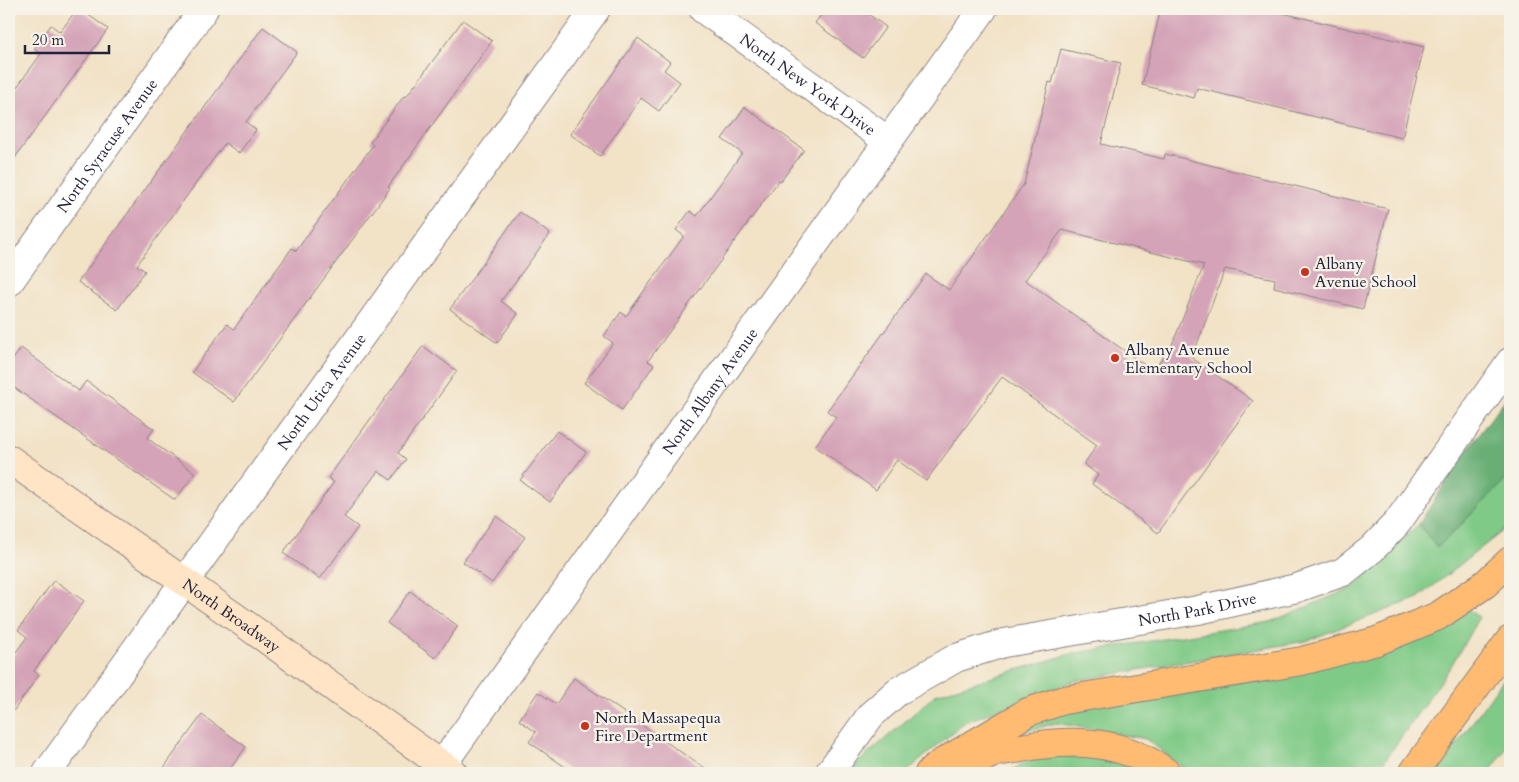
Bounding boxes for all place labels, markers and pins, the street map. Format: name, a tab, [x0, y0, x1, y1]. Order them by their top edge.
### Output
place label: Albany Avenue School	[1315, 253, 1417, 293]
marker: Albany Avenue School	[1299, 266, 1311, 278]
place label: Albany Avenue Elementary School	[1125, 339, 1252, 379]
marker: Albany Avenue Elementary School	[1109, 352, 1121, 364]
place label: North Massapequa Fire Department	[595, 707, 721, 747]
marker: North Massapequa Fire Department	[579, 720, 591, 732]

